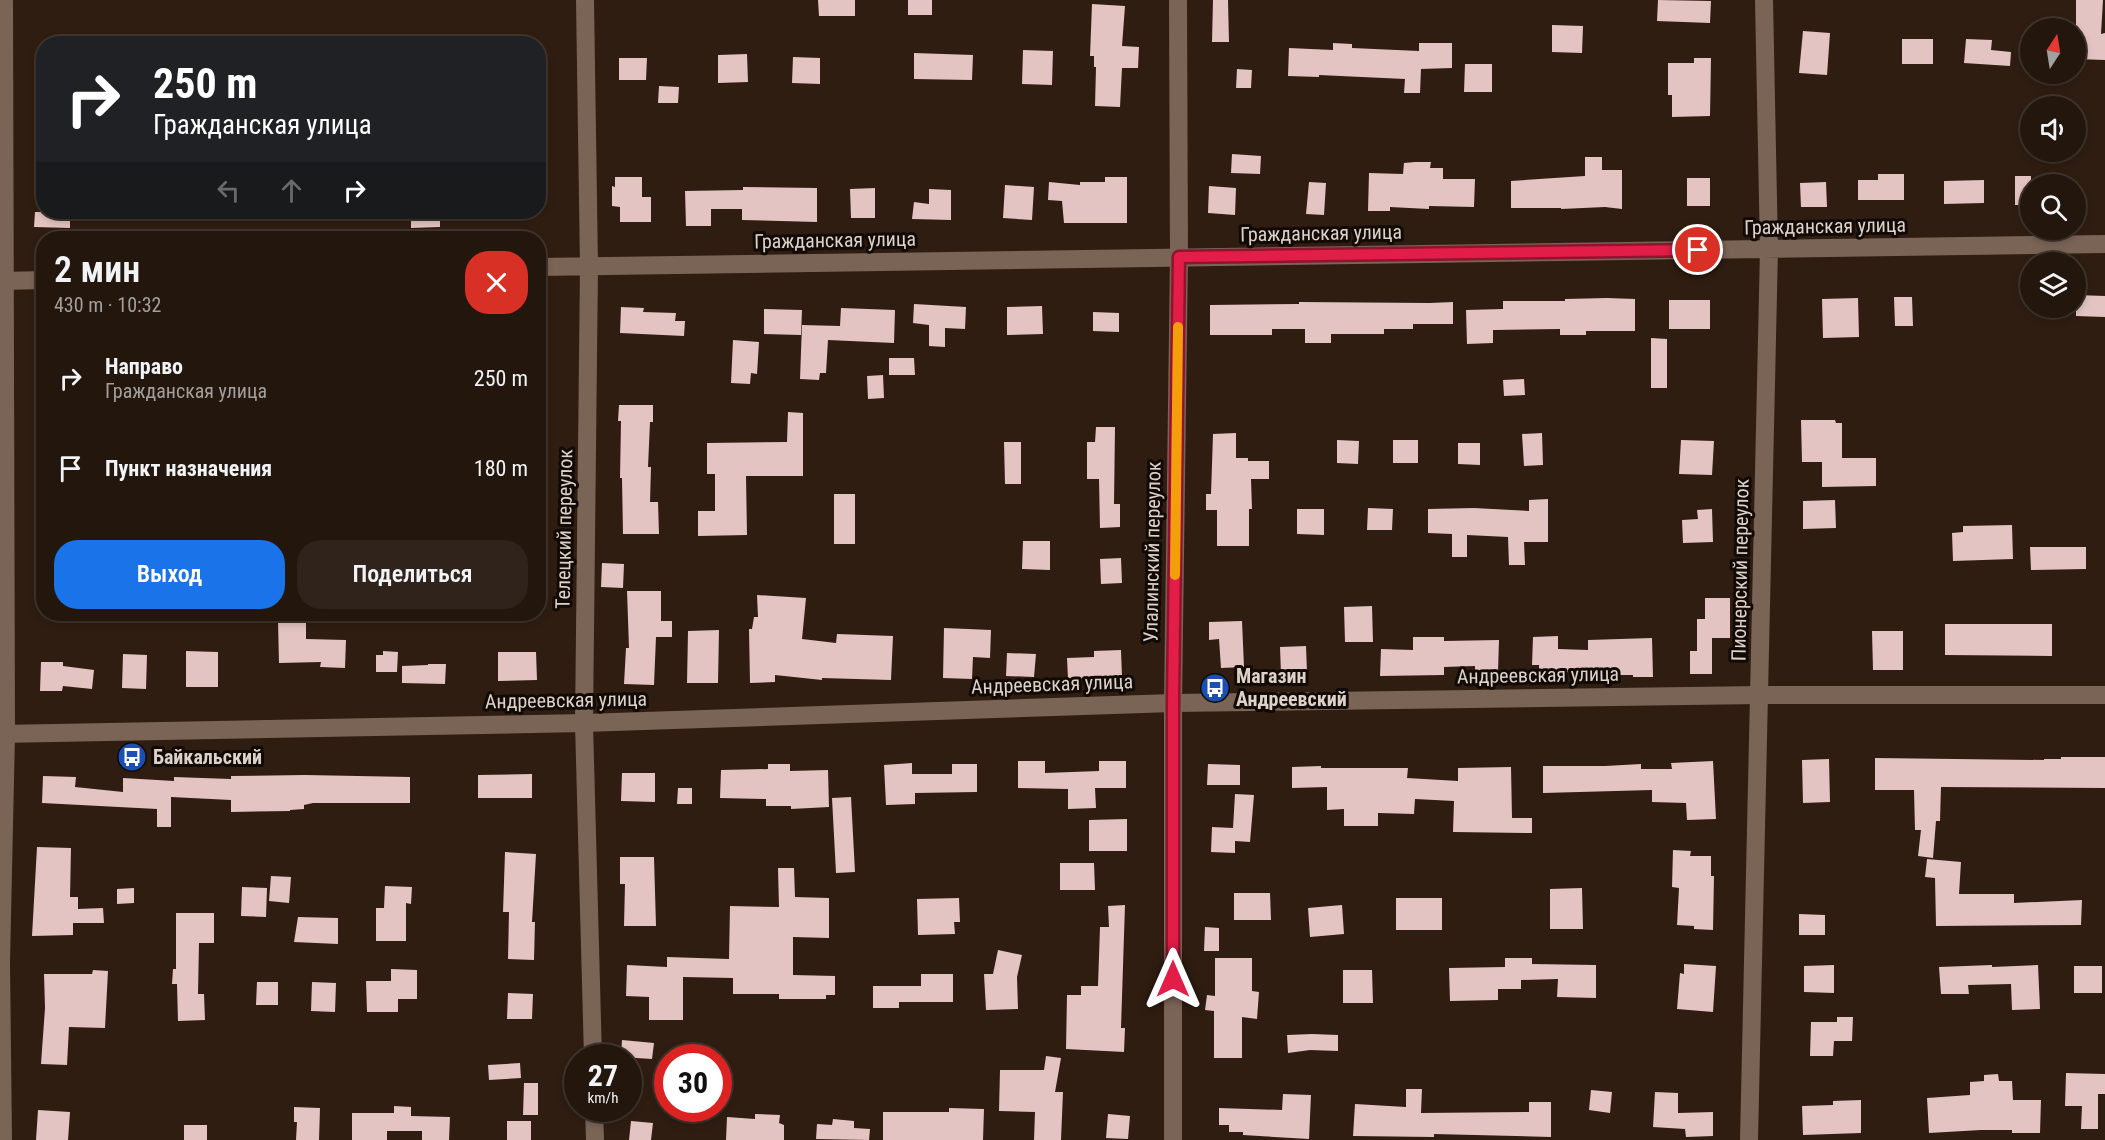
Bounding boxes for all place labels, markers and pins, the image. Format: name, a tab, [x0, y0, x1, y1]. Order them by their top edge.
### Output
pin	[1672, 224, 1723, 275]
place label: Магазин Андреевский	[1236, 664, 1347, 711]
bus stop icon: Магазин Андреевский	[1199, 672, 1231, 704]
bus stop icon: Байкальский	[116, 741, 148, 773]
place label: Байкальский	[153, 745, 262, 769]

